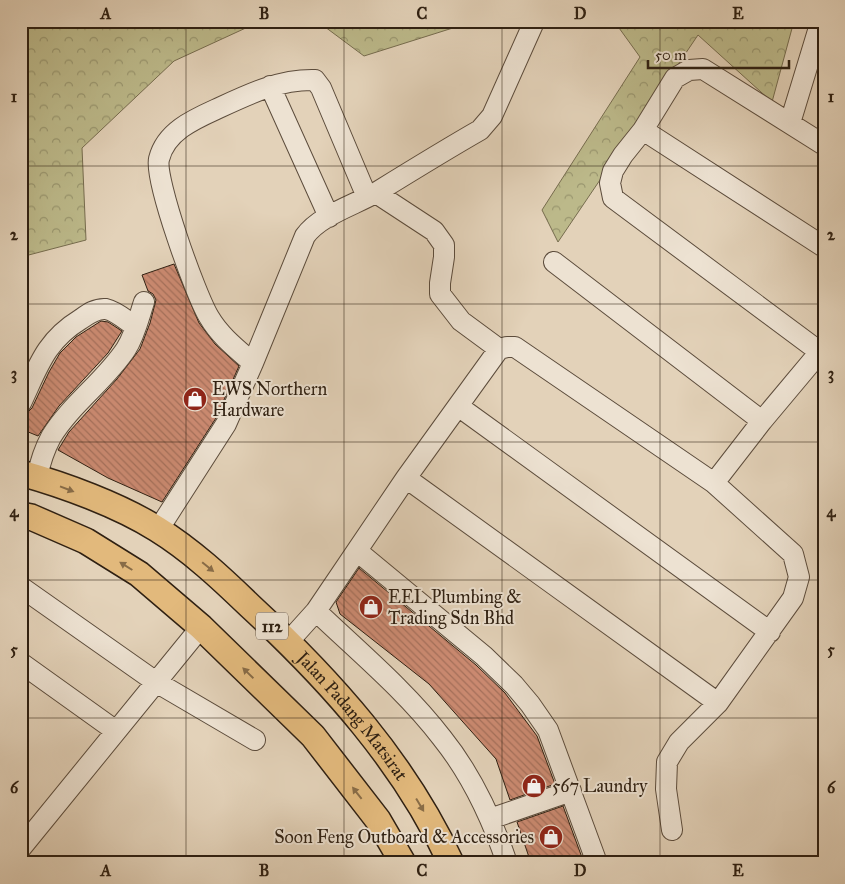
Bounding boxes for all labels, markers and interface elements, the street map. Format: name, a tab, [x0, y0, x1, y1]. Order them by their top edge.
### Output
text: A	[100, 4, 112, 23]
text: B	[259, 4, 269, 23]
text: C	[417, 4, 428, 23]
text: D	[574, 4, 587, 23]
text: E	[732, 4, 744, 23]
scale bar	[648, 38, 789, 70]
text: 50 m	[655, 46, 687, 64]
text: 1	[11, 87, 18, 106]
text: 1	[828, 87, 835, 106]
text: 2	[10, 225, 19, 244]
text: 2	[827, 225, 836, 244]
text: 3	[11, 364, 17, 384]
text: 3	[828, 364, 834, 384]
place label: EWS Northern Hardware	[212, 378, 327, 421]
shop icon: EWS Northern Hardware	[182, 386, 208, 412]
one-way arrow	[60, 485, 75, 493]
text: 4	[10, 502, 20, 522]
text: 4	[827, 502, 837, 522]
one-way arrow	[119, 561, 133, 571]
one-way arrow	[201, 562, 214, 573]
place label: EEL Plumbing & Trading Sdn Bhd	[388, 586, 522, 630]
shop icon: EEL Plumbing & Trading Sdn Bhd	[358, 594, 384, 620]
road number: 112	[256, 612, 288, 640]
text: 5	[10, 640, 18, 659]
text: 5	[827, 640, 835, 659]
street label: Jalan Padang Matsirat	[290, 645, 413, 785]
one-way arrow	[242, 667, 254, 679]
shop icon: 567 Laundry	[521, 773, 547, 799]
place label: 567 Laundry	[552, 775, 648, 797]
text: 6	[10, 778, 19, 797]
text: 6	[827, 778, 836, 797]
one-way arrow	[352, 787, 363, 800]
one-way arrow	[415, 799, 424, 812]
shop icon: Soon Feng Outboard & Accessories	[538, 824, 564, 850]
place label: Soon Feng Outboard & Accessories	[274, 826, 534, 849]
text: A	[100, 861, 112, 880]
text: B	[259, 861, 269, 880]
text: C	[417, 861, 428, 880]
text: D	[574, 861, 587, 880]
text: E	[732, 861, 744, 880]

